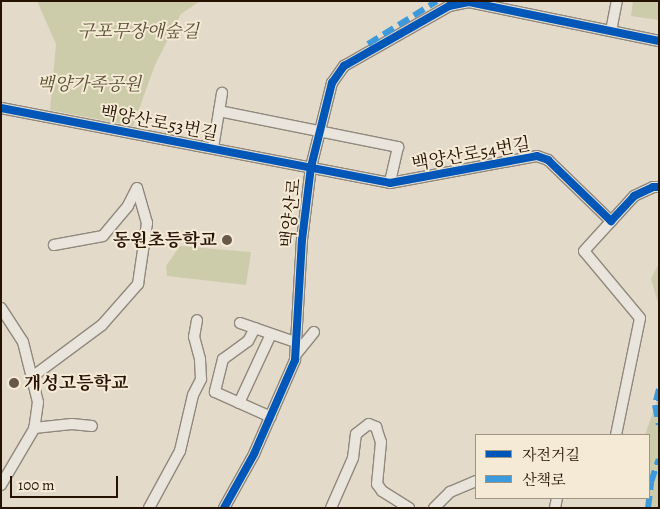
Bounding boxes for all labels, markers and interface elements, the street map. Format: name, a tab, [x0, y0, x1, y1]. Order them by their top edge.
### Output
park label: 구포무장애숲길	[77, 20, 199, 42]
park label: 백양가족공원	[37, 73, 141, 95]
street label: 백양산로53번길	[98, 101, 220, 145]
street label: 백양산로54번길	[410, 133, 532, 175]
street label: 백양산로	[277, 177, 305, 249]
place label: 동원초등학교	[113, 229, 217, 251]
marker: 동원초등학교	[221, 234, 233, 246]
place label: 개성고등학교	[24, 372, 128, 394]
marker: 개성고등학교	[8, 377, 20, 389]
legend	[475, 434, 650, 499]
text: 자전거길	[522, 445, 580, 465]
scale bar	[12, 466, 120, 498]
text: 산책로	[522, 470, 565, 490]
text: 100 m	[18, 475, 55, 495]

